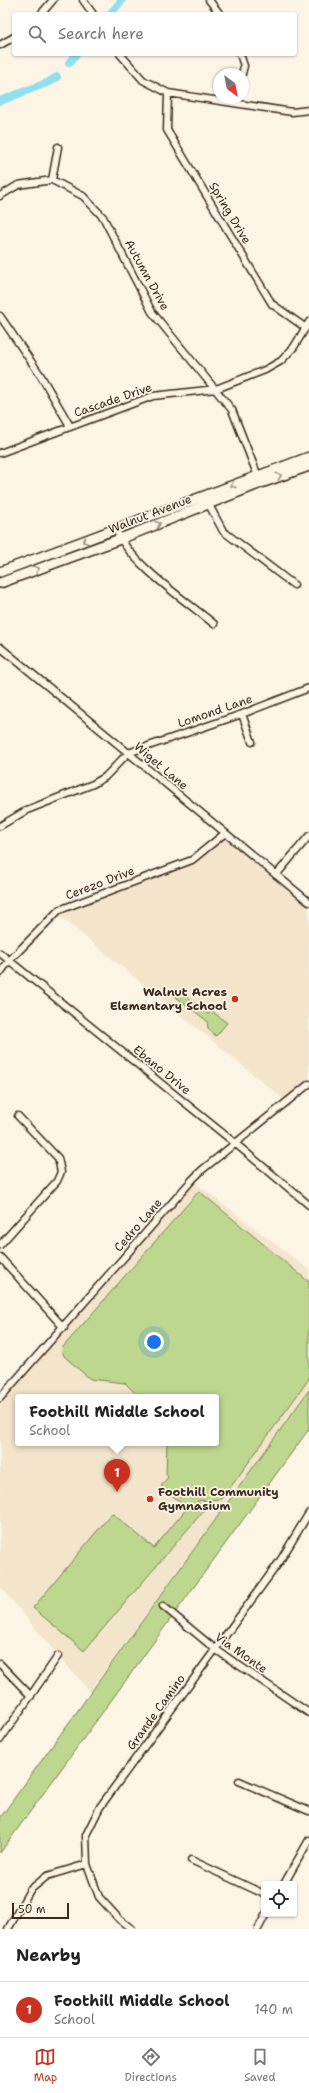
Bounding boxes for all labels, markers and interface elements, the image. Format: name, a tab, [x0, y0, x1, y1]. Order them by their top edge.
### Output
search box	[12, 12, 297, 56]
icon: search	[26, 23, 48, 45]
text: Search here	[58, 24, 144, 44]
north arrow	[213, 68, 249, 104]
street label: Spring Drive	[205, 179, 255, 247]
street label: Autumn Drive	[121, 237, 173, 313]
street label: Cascade Drive	[72, 379, 154, 421]
one-way arrow	[276, 473, 283, 481]
one-way arrow	[230, 480, 237, 488]
street label: Walnut Avenue	[106, 491, 194, 537]
one-way arrow	[155, 520, 162, 528]
one-way arrow	[82, 536, 89, 544]
one-way arrow	[33, 566, 40, 574]
street label: Lomond Lane	[175, 691, 255, 731]
street label: Wiget Lane	[131, 739, 192, 793]
street label: Cerezo Drive	[63, 862, 137, 904]
place label: Walnut Acres Elementary School	[110, 984, 227, 1014]
marker: Walnut Acres Elementary School	[230, 994, 240, 1004]
street label: Ebano Drive	[130, 1042, 194, 1098]
street label: Cedro Lane	[110, 1195, 166, 1255]
your location	[144, 1332, 164, 1352]
popup	[15, 1394, 219, 1446]
text: Foothill Middle School	[29, 1402, 205, 1422]
text: School	[29, 1422, 70, 1439]
pin: 1	[104, 1459, 130, 1492]
place label: Foothill Community Gymnasium	[158, 1484, 279, 1514]
marker: Foothill Community Gymnasium	[145, 1494, 155, 1504]
street label: Via Monte	[212, 1629, 271, 1677]
street label: Grande Camino	[123, 1671, 189, 1753]
map controls	[261, 1881, 297, 1917]
button: locate	[261, 1881, 297, 1917]
scale bar	[12, 1901, 69, 1920]
text: 50 m	[18, 1902, 46, 1917]
text: Nearby	[16, 1944, 81, 1966]
text: Foothill Middle School	[54, 1991, 229, 2011]
text: 1	[26, 2001, 32, 2018]
text: 140 m	[254, 2001, 293, 2018]
text: School	[54, 2011, 95, 2028]
tab: Map	[34, 2046, 57, 2085]
tab: Directions	[124, 2046, 177, 2085]
tab: Saved	[244, 2046, 275, 2085]

